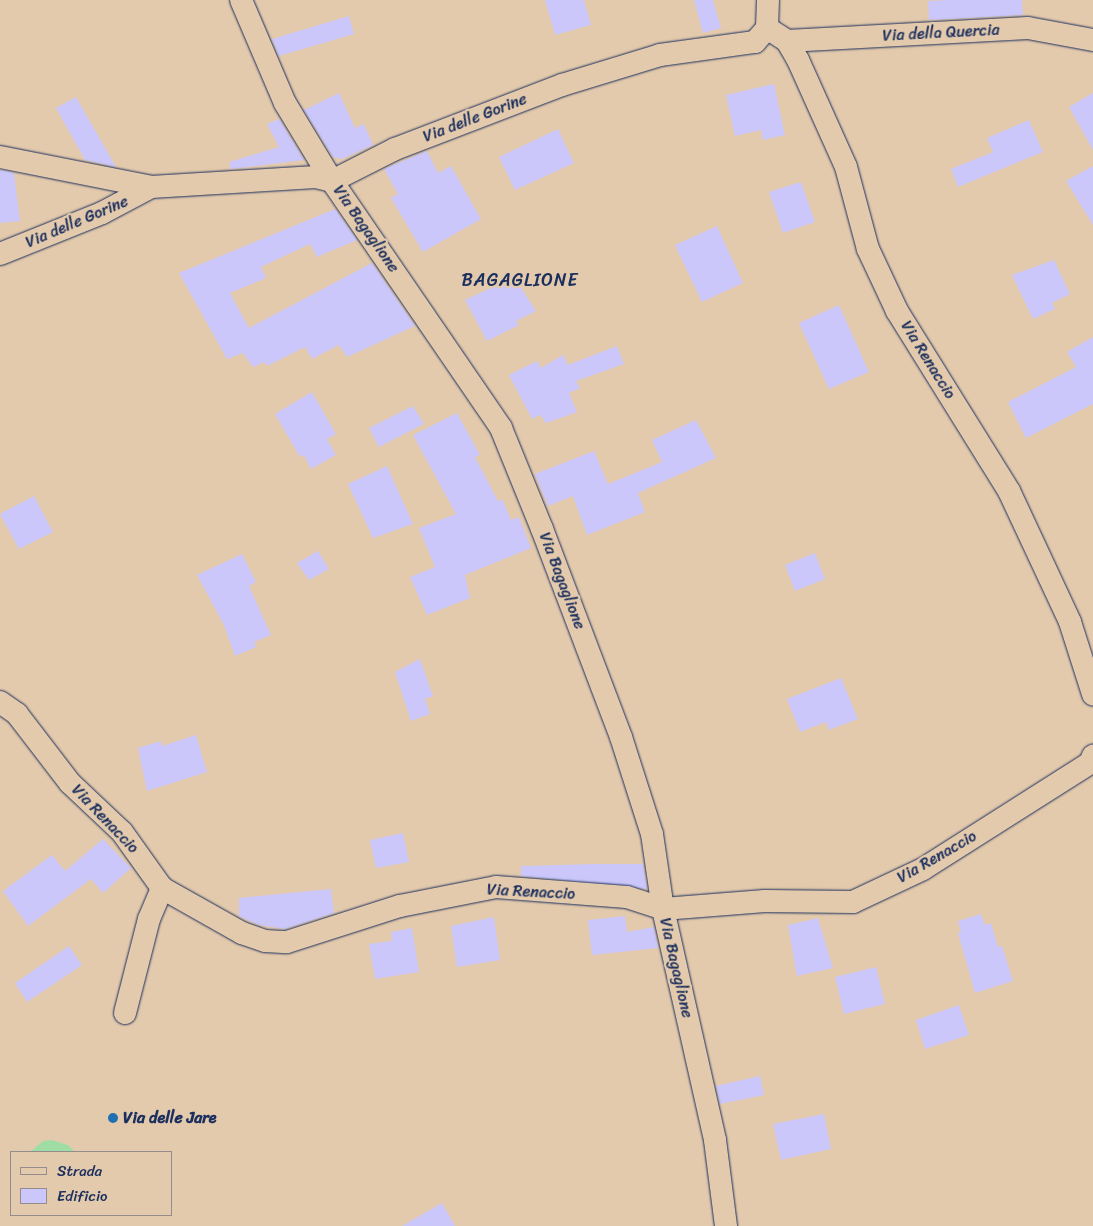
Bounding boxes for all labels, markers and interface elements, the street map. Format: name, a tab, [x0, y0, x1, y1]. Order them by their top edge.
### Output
street label: Via della Quercia	[881, 20, 1001, 46]
street label: Via delle Gorine	[420, 89, 530, 147]
street label: Via Bagaglione	[329, 182, 403, 276]
street label: Via delle Gorine	[23, 192, 131, 252]
district label: BAGAGLIONE	[461, 269, 579, 291]
street label: Via Renaccio	[896, 317, 960, 403]
street label: Via Bagaglione	[535, 530, 589, 632]
street label: Via Renaccio	[67, 780, 143, 858]
street label: Via Renaccio	[894, 826, 980, 888]
street label: Via Renaccio	[486, 880, 576, 904]
street label: Via Bagaglione	[655, 916, 697, 1020]
place label: Via delle Jare	[123, 1108, 218, 1128]
marker: Via delle Jare	[107, 1112, 119, 1124]
legend	[10, 1151, 172, 1216]
text: Strada	[57, 1158, 102, 1184]
text: Edificio	[57, 1183, 108, 1209]

